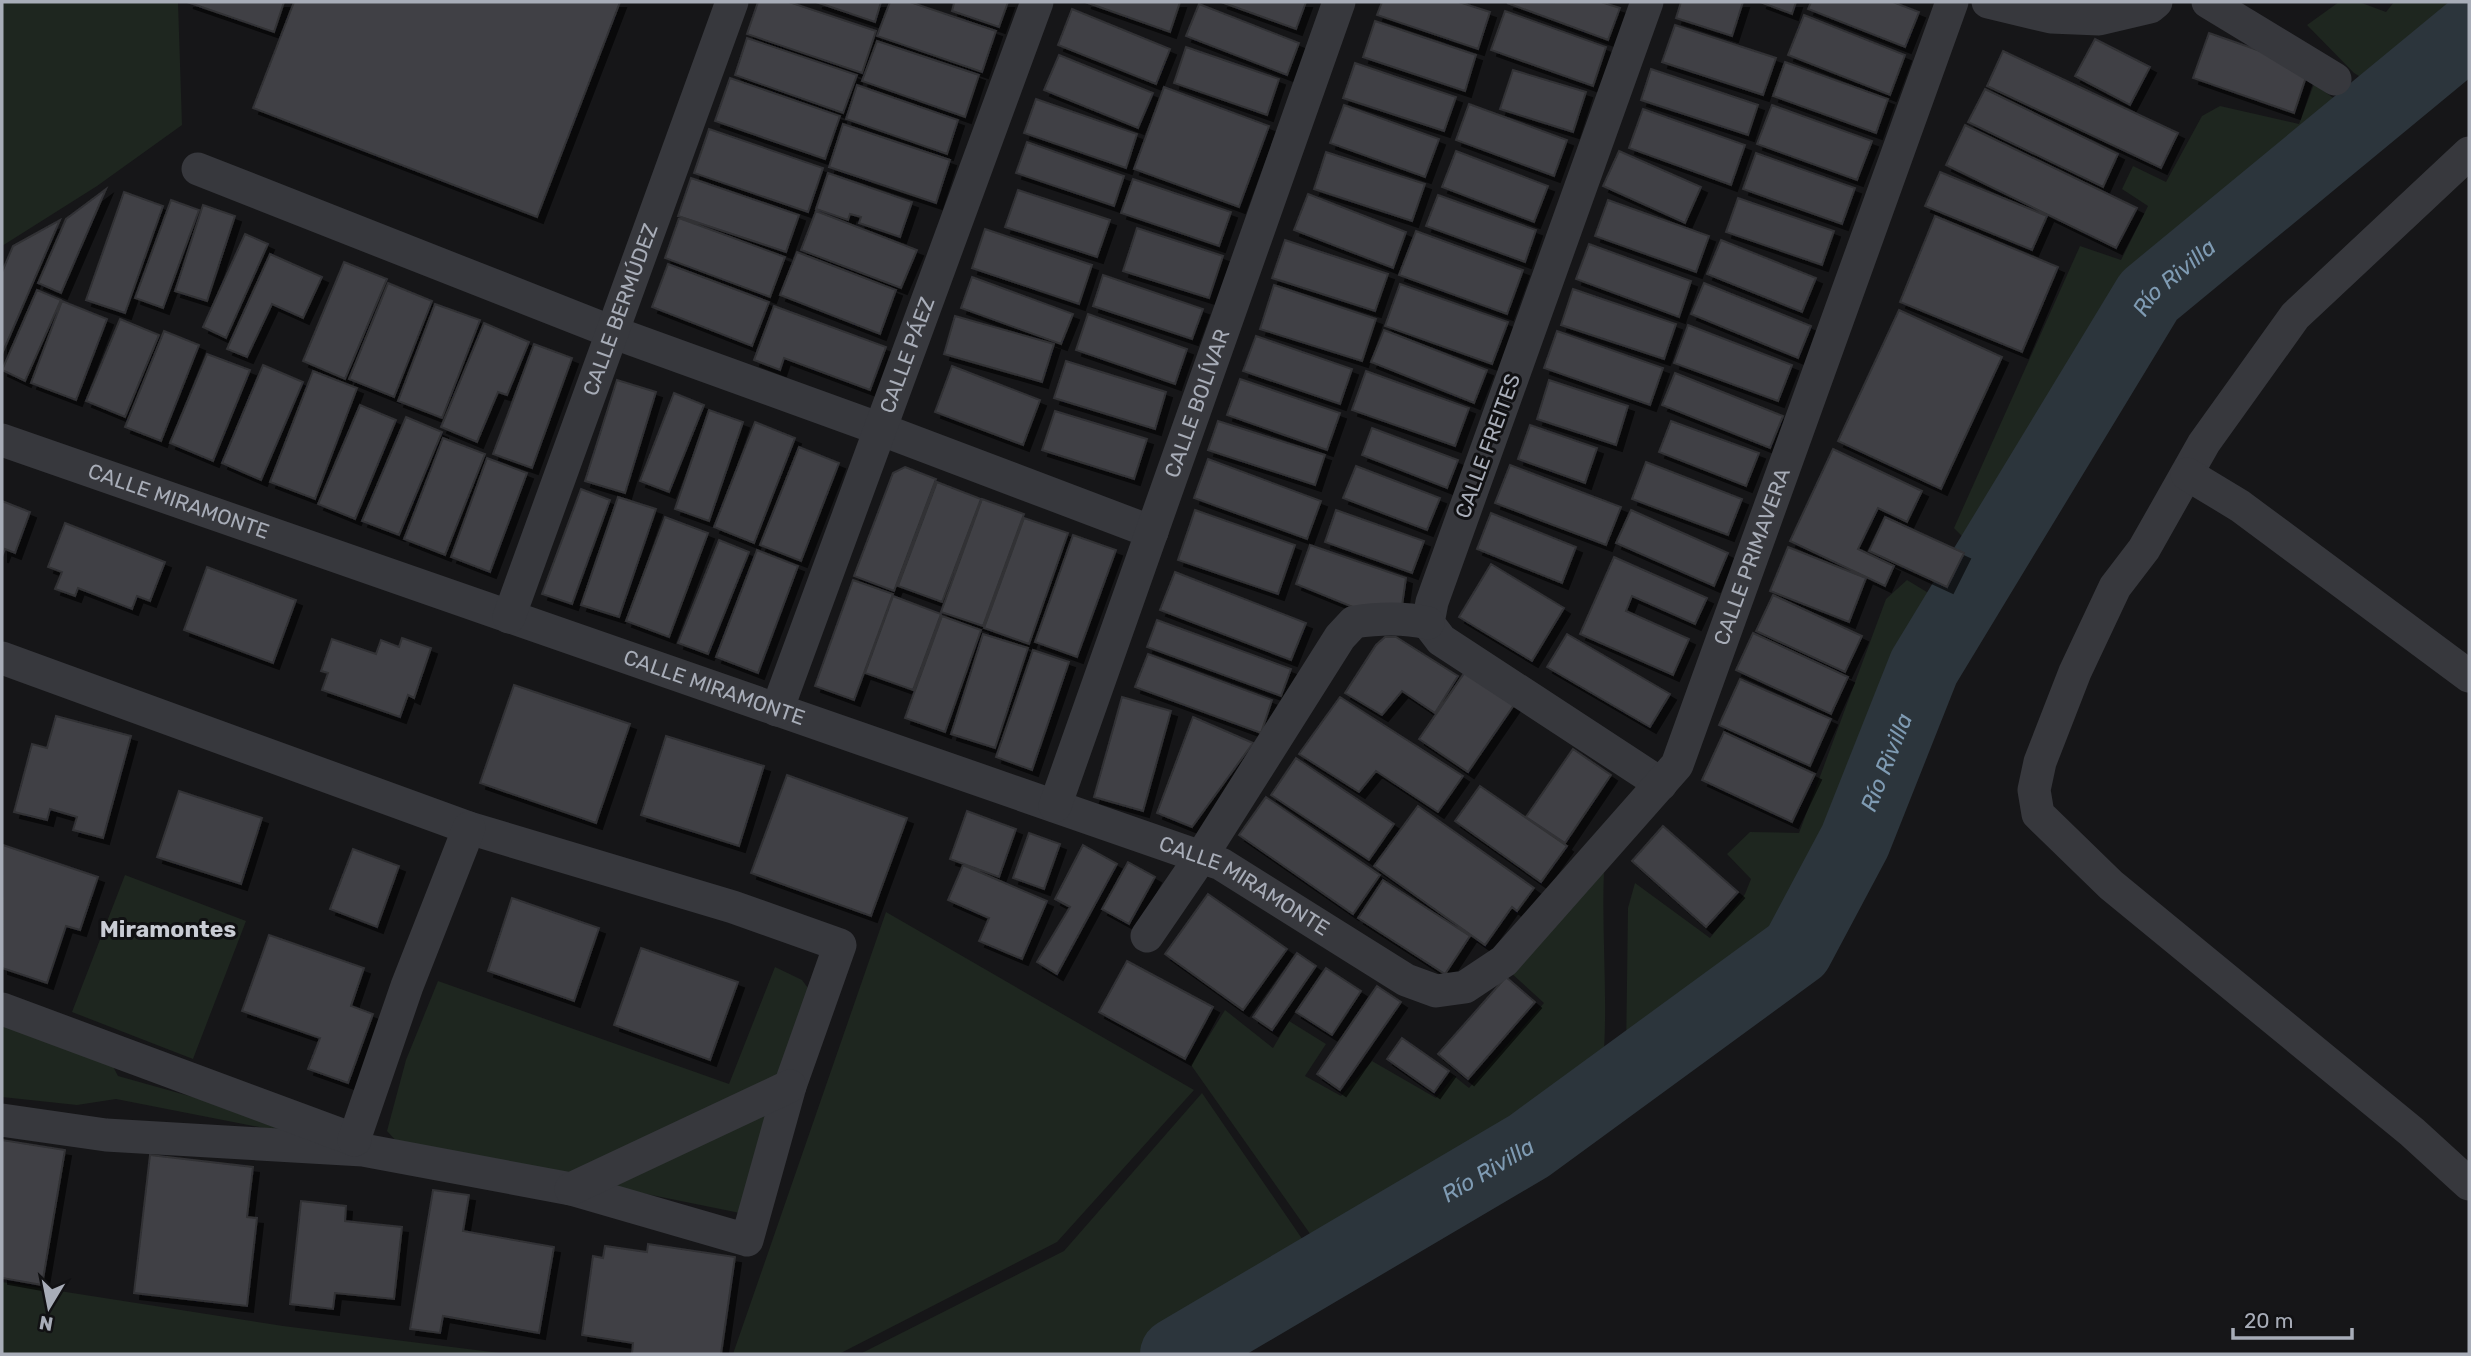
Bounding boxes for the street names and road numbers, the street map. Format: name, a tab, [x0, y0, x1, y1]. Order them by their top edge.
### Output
street label: CALLE BERMÚDEZ	[577, 220, 663, 399]
street label: CALLE PÁEZ	[874, 294, 940, 416]
street label: CALLE BOLÍVAR	[1159, 326, 1234, 481]
street label: CALLE FREITES	[1450, 370, 1525, 521]
street label: CALLE MIRAMONTE	[85, 458, 273, 544]
street label: CALLE PRIMAVERA	[1708, 464, 1795, 648]
street label: CALLE MIRAMONTE	[620, 644, 808, 730]
street label: CALLE MIRAMONTE	[1156, 830, 1334, 941]

